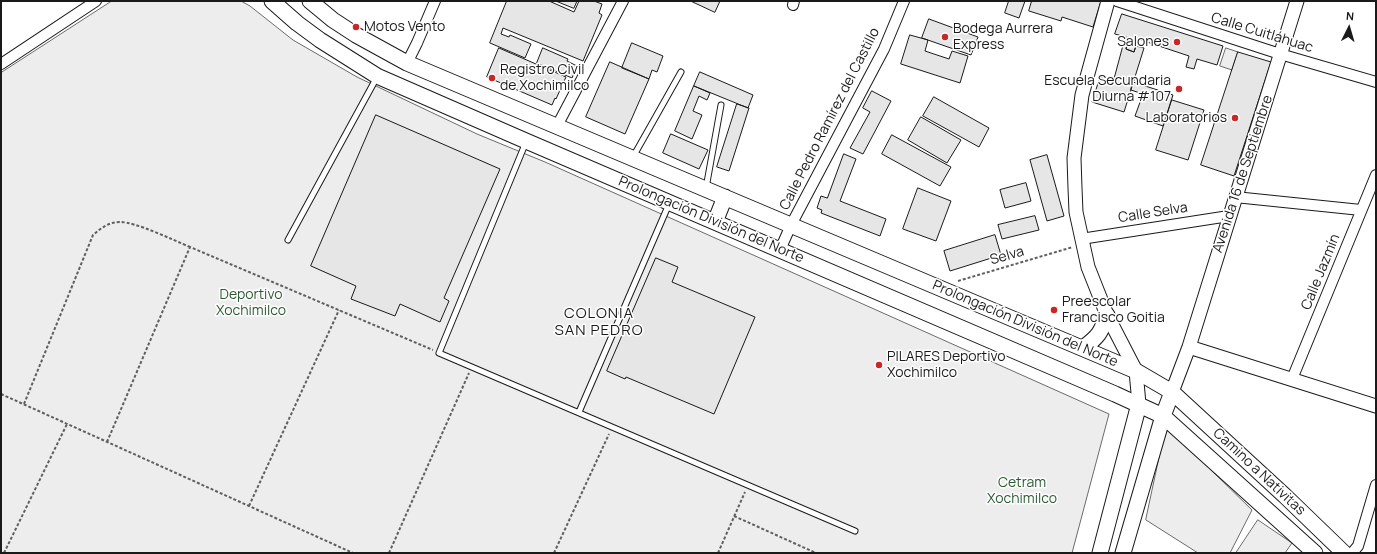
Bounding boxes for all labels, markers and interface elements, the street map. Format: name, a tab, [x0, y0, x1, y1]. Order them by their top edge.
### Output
north arrow	[1329, 8, 1369, 48]
text: N	[1345, 8, 1355, 23]
street label: Calle Cuitláhuac	[1209, 10, 1315, 56]
place label: Motos Vento	[364, 19, 445, 35]
place label: Bodega Aurrera Express	[953, 21, 1053, 54]
marker: Motos Vento	[351, 22, 361, 32]
street label: Calle Pedro Ramírez del Castillo	[777, 25, 883, 213]
marker: Bodega Aurrera Express	[940, 32, 950, 42]
place label: Salones	[1117, 34, 1169, 50]
marker: Salones	[1172, 37, 1182, 47]
place label: Registro Civil de Xochimilco	[500, 62, 589, 94]
marker: Registro Civil de Xochimilco	[487, 73, 497, 83]
place label: Escuela Secundaria Diurna #107	[1044, 73, 1171, 106]
marker: Escuela Secundaria Diurna #107	[1174, 84, 1184, 94]
street label: Avenida 16 de Septiembre	[1210, 93, 1276, 255]
place label: Laboratorios	[1145, 110, 1227, 126]
marker: Laboratorios	[1230, 113, 1240, 123]
street label: Prolongación División del Norte	[616, 173, 806, 267]
street label: Calle Selva	[1117, 199, 1189, 227]
street label: Calle Jazmín	[1298, 232, 1344, 312]
street label: Selva	[988, 243, 1026, 269]
street label: Prolongación División del Norte	[930, 277, 1120, 371]
park label: Deportivo Xochimilco	[216, 287, 286, 320]
place label: Preescolar Francisco Goitia	[1062, 294, 1165, 326]
district label: COLONIA SAN PEDRO	[554, 305, 644, 340]
marker: Preescolar Francisco Goitia	[1049, 305, 1059, 315]
place label: PILARES Deportivo Xochimilco	[887, 349, 1006, 382]
marker: PILARES Deportivo Xochimilco	[874, 360, 884, 370]
street label: Camino a Nativitas	[1209, 425, 1309, 519]
park label: Cetram Xochimilco	[987, 475, 1057, 508]

